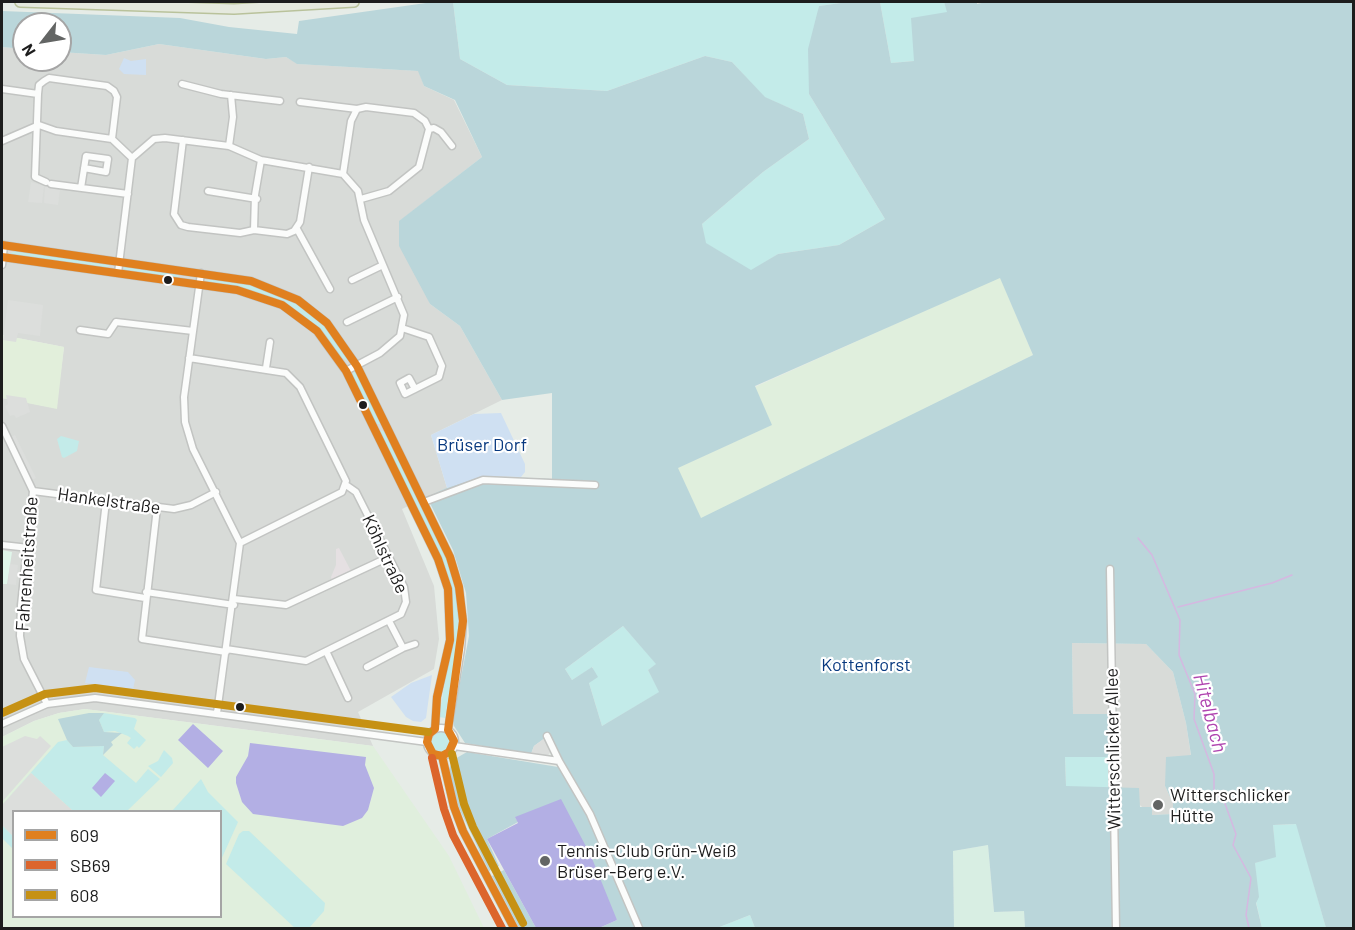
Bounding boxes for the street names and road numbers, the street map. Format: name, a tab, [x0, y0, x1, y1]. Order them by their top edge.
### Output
street label: Hankelstraße	[56, 483, 162, 519]
street label: Fahrenheitstraße	[12, 496, 42, 632]
street label: Köhlstraße	[357, 511, 413, 597]
street label: Witterschlicker Allee	[1101, 668, 1125, 830]

